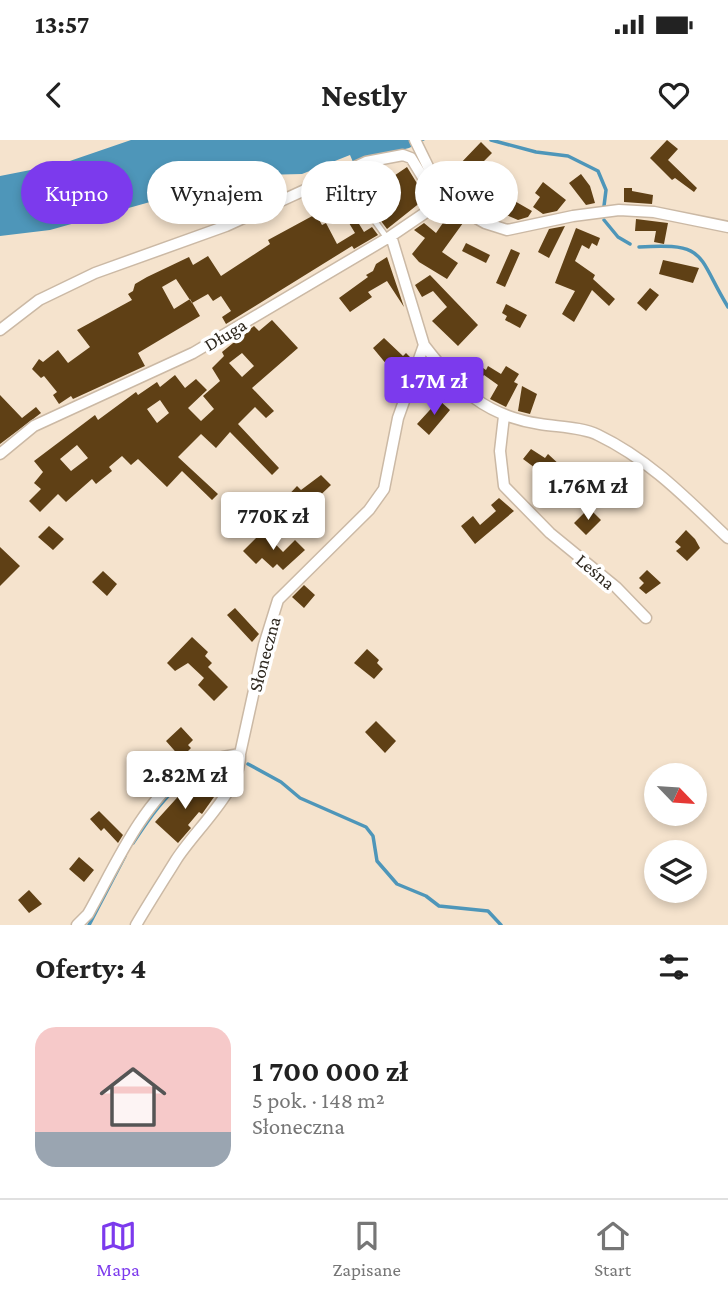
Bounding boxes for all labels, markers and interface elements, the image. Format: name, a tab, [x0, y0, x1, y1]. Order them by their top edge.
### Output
text: 13:57	[35, 10, 89, 39]
icon: back	[35, 76, 73, 114]
icon: heart	[655, 76, 693, 114]
text: Nestly	[321, 77, 407, 113]
chip: Kupno	[21, 161, 133, 224]
chip: Wynajem	[147, 161, 287, 224]
chip: Filtry	[301, 161, 401, 224]
chip: Nowe	[415, 161, 518, 224]
street label: Długa	[200, 314, 250, 355]
pin: 1.7M zł	[369, 358, 499, 417]
text: 1.7M zł	[400, 367, 468, 393]
pin: 1.76M zł	[516, 462, 660, 522]
text: 1.76M zł	[548, 472, 628, 498]
pin: 770K zł	[208, 492, 338, 552]
text: 770K zł	[237, 502, 309, 528]
street label: Leśna	[572, 549, 620, 594]
street label: Słoneczna	[244, 614, 285, 694]
pin: 2.82M zł	[113, 752, 257, 811]
text: 2.82M zł	[143, 761, 227, 787]
north arrow	[644, 763, 707, 826]
map controls	[644, 763, 707, 903]
button: layers	[644, 840, 707, 903]
icon: filters	[655, 948, 693, 986]
text: Oferty: 4	[35, 951, 147, 984]
text: 1 700 000 zł	[252, 1054, 408, 1087]
icon: home	[91, 1055, 175, 1139]
text: 5 pok. · 148 m²	[252, 1087, 385, 1113]
text: Słoneczna	[252, 1113, 345, 1139]
tab: Mapa	[96, 1217, 140, 1280]
tab: Zapisane	[332, 1217, 401, 1280]
tab: Start	[594, 1217, 632, 1280]

